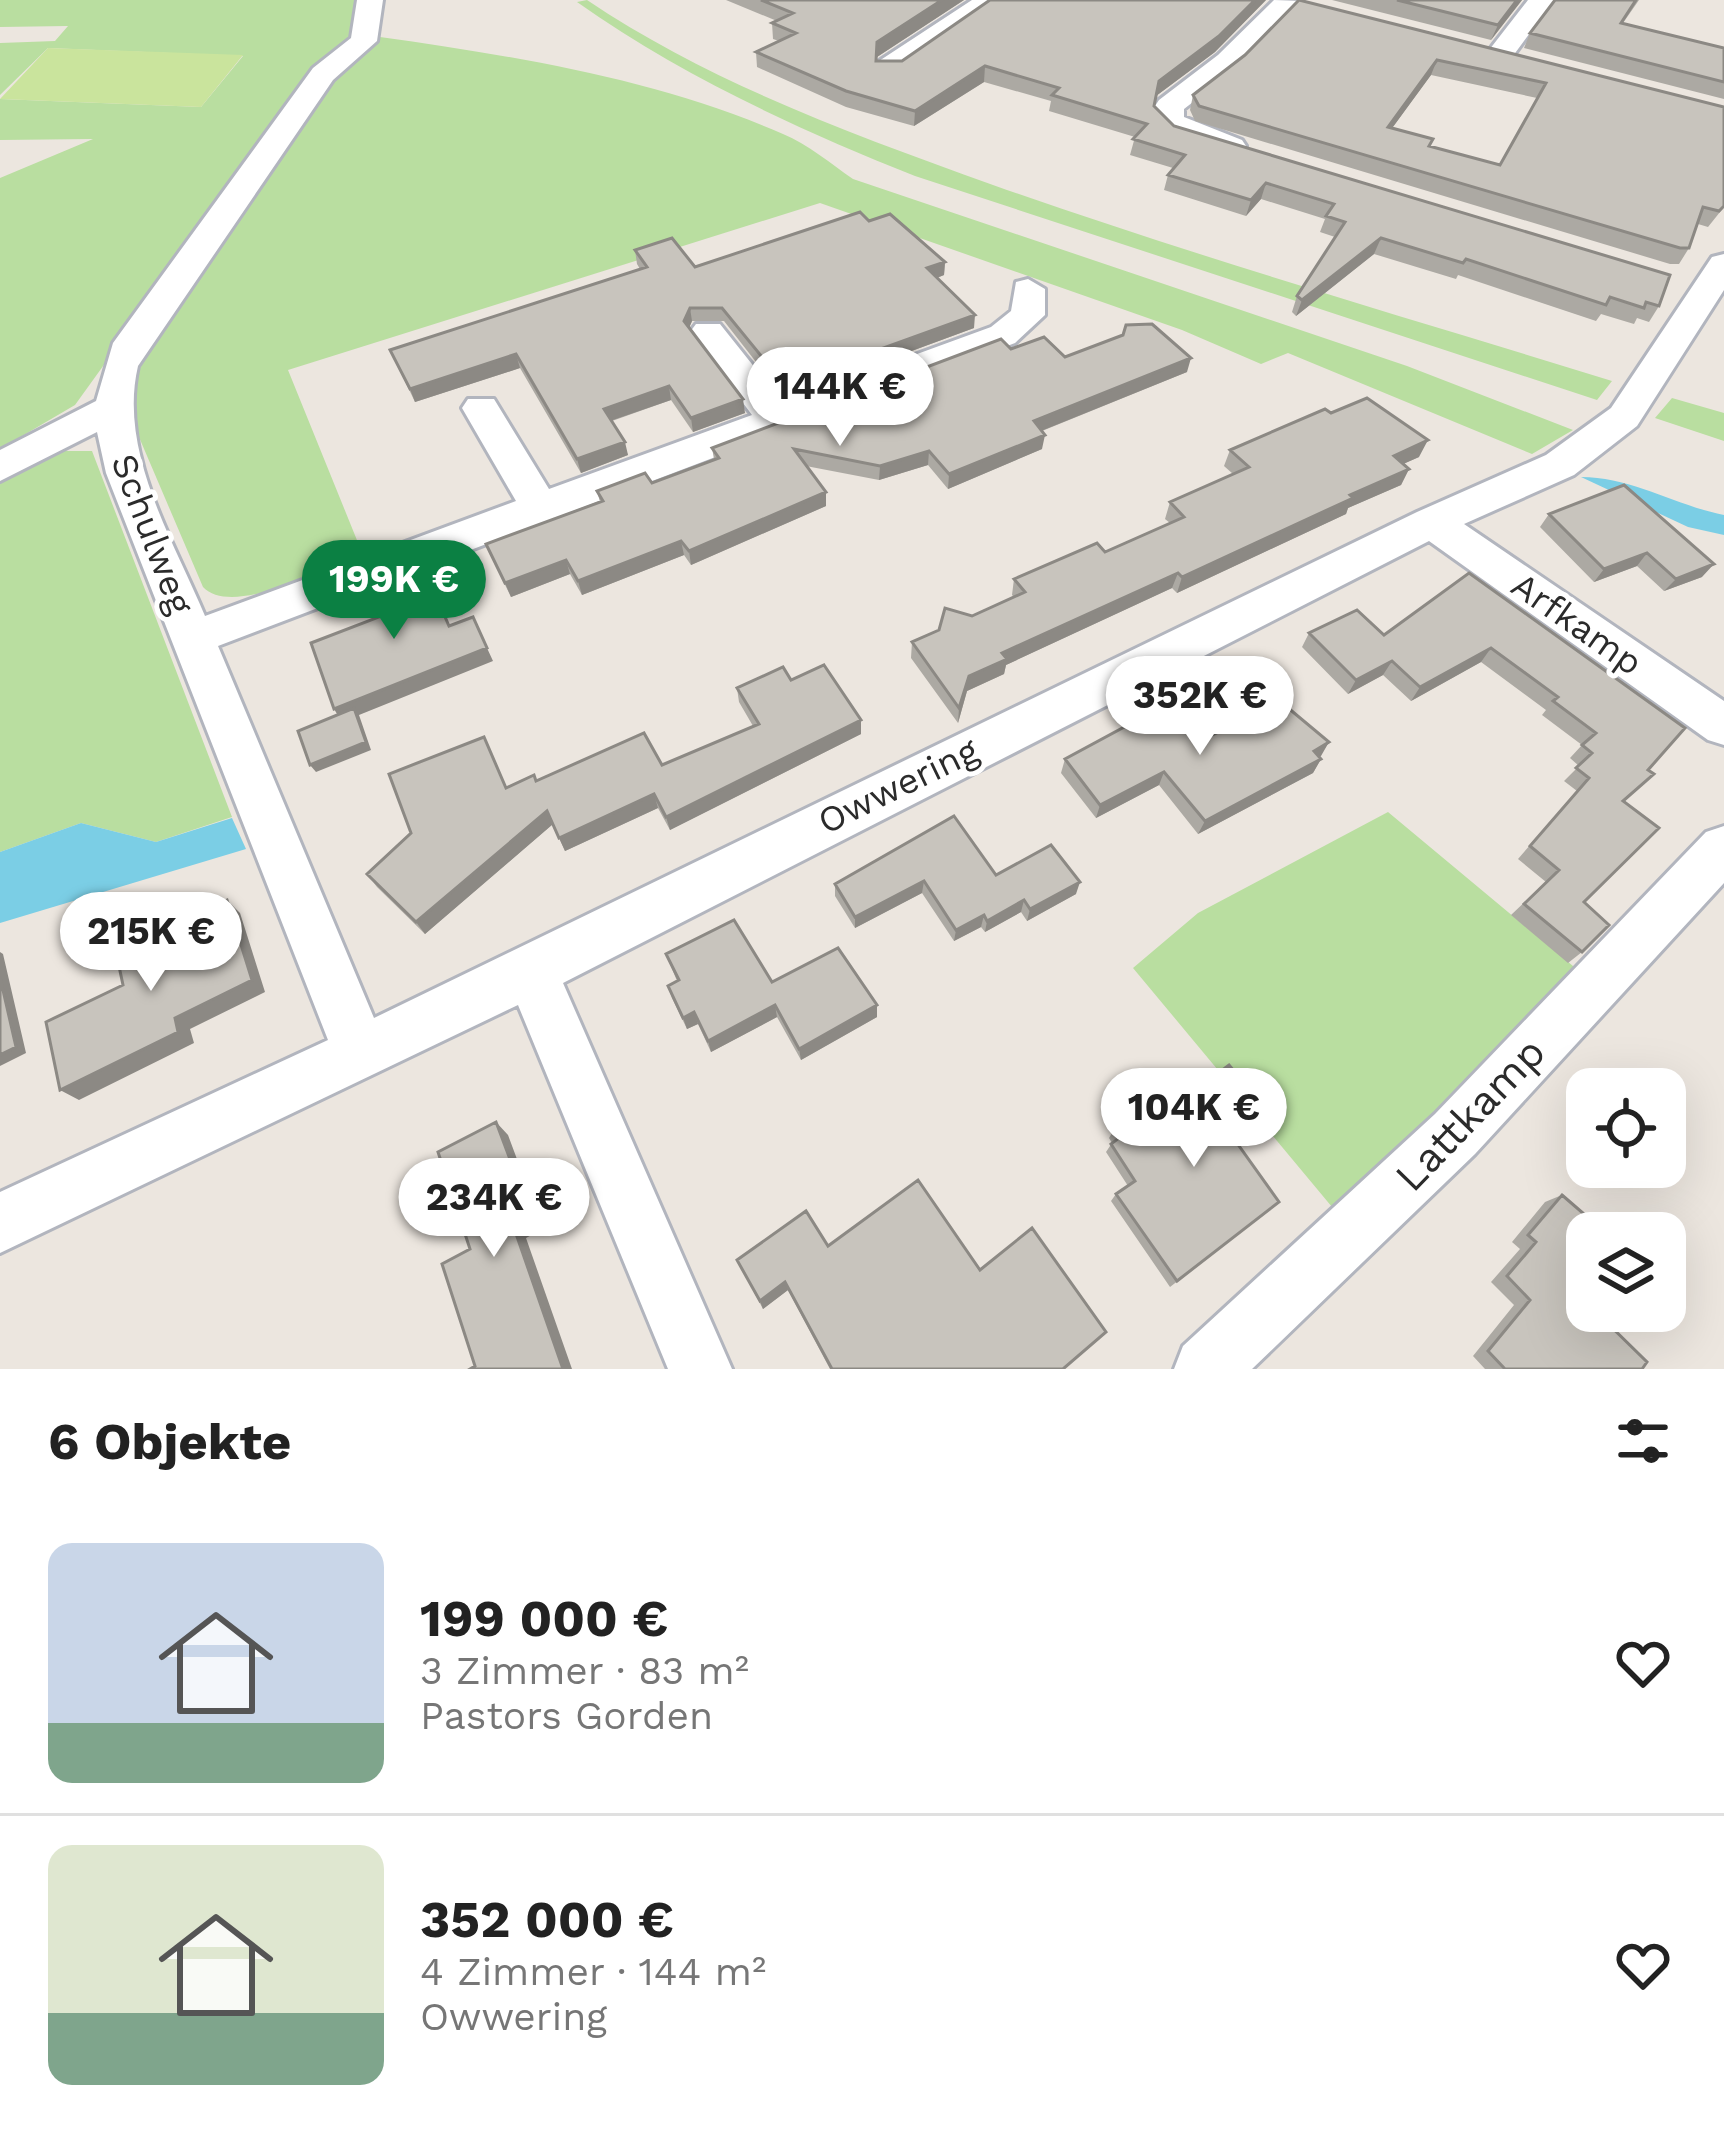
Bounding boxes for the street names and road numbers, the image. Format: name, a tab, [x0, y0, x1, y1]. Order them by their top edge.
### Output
street label: Schulweg	[102, 448, 202, 621]
street label: Arfkamp	[1504, 564, 1650, 684]
street label: Owwering	[811, 729, 986, 843]
street label: Lattkamp	[1385, 1027, 1555, 1201]

